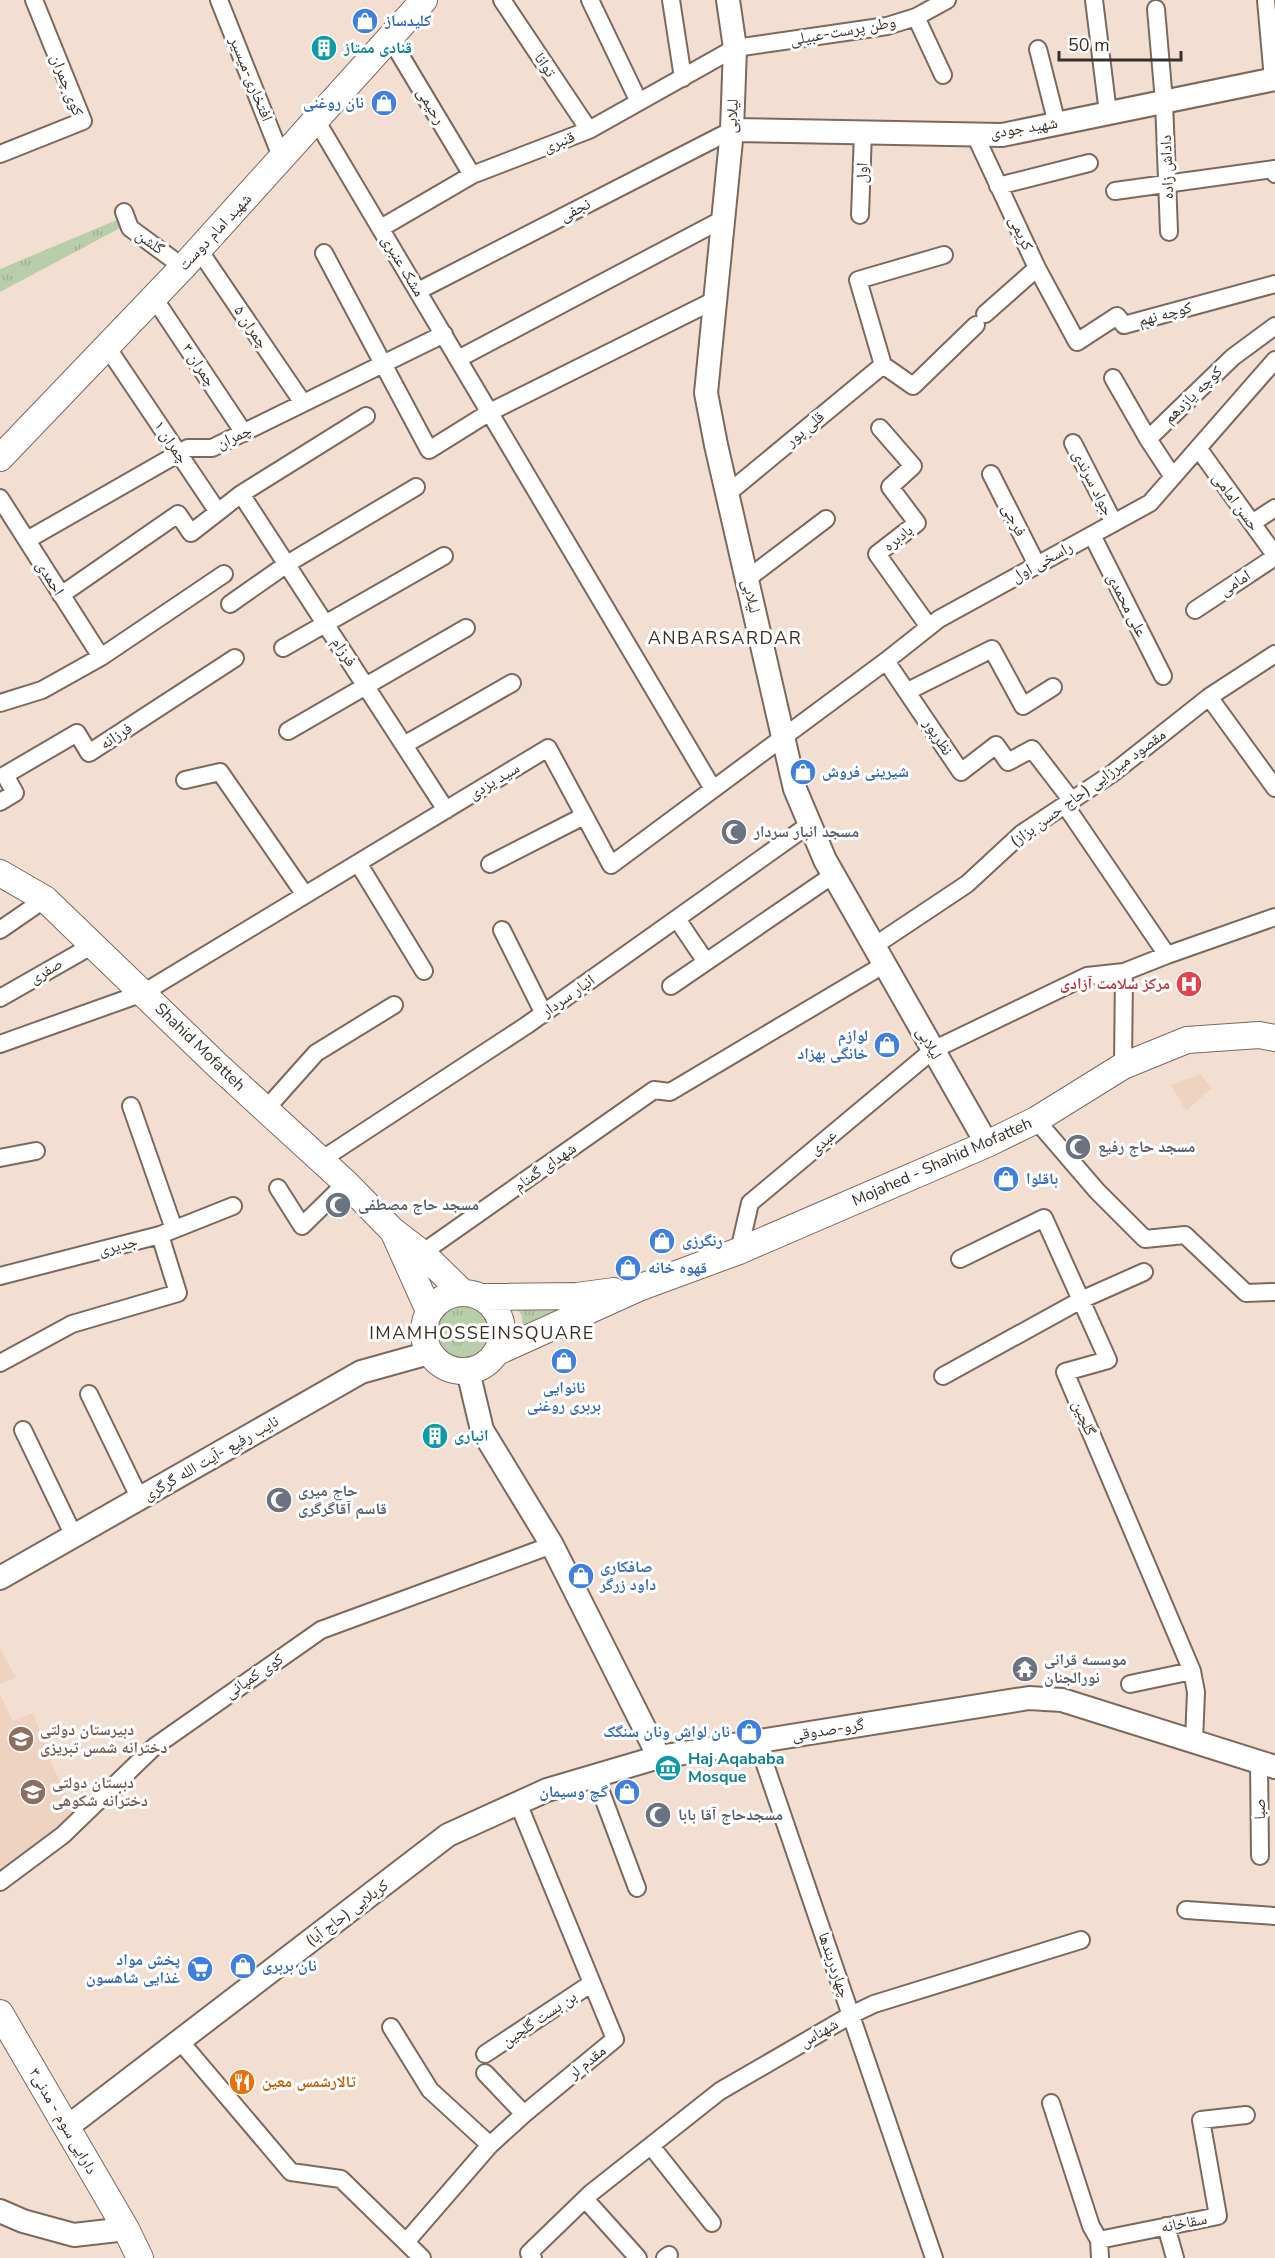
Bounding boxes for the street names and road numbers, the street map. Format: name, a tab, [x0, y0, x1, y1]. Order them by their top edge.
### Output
street label: وطن پرست-عبیلی	[788, 11, 898, 51]
street label: افتخاری-میسیر	[224, 32, 278, 125]
street label: توانا	[529, 48, 561, 82]
street label: کوی چمران	[45, 51, 89, 119]
street label: رحیمی	[411, 83, 451, 129]
street label: لیلابی	[720, 98, 744, 134]
street label: شهید جودی	[989, 112, 1059, 144]
street label: قنبری	[540, 126, 578, 158]
street label: داداش زاده	[1155, 134, 1179, 200]
street label: اول	[851, 162, 873, 184]
street label: شهید امام دوست	[173, 188, 257, 276]
street label: نجفی	[556, 193, 594, 227]
street label: کریمی	[1003, 212, 1039, 254]
street label: گلشن	[131, 224, 169, 260]
street label: مشک عنبری	[376, 231, 430, 301]
street label: کوچه نهم	[1136, 296, 1195, 332]
street label: چمران ۵	[229, 301, 273, 353]
street label: چمران ۳	[177, 339, 221, 391]
street label: کوچه یازدهم	[1159, 361, 1228, 429]
street label: قلی پور	[780, 406, 829, 453]
street label: چمران ۱	[149, 416, 193, 468]
street label: چمران	[213, 419, 255, 455]
street label: جواد سرندی	[1067, 446, 1119, 520]
street label: حسن امامی	[1207, 468, 1265, 536]
street label: فرجی	[996, 500, 1032, 540]
street label: بادبره	[878, 519, 918, 557]
street label: راسخی اول	[1007, 536, 1077, 588]
street label: احمدی	[31, 556, 69, 600]
street label: امامی	[1215, 565, 1255, 601]
street label: علی محمدی	[1102, 569, 1152, 641]
street label: لیلابی	[736, 577, 766, 615]
street label: فرزام	[326, 633, 362, 671]
street label: نظرپور	[917, 713, 958, 760]
street label: فرزانه	[95, 717, 137, 755]
street label: مقصود میرزایی (حاج حسن بزاز)	[1005, 724, 1171, 852]
street label: سید یزدی	[464, 757, 524, 805]
street label: صفری	[25, 953, 67, 989]
street label: انبار سردار	[536, 970, 599, 1023]
street label: Shahid Mofatteh	[150, 998, 250, 1096]
street label: لیلابی	[911, 1023, 947, 1063]
street label: Mojahed - Shahid Mofatteh	[848, 1112, 1036, 1212]
street label: عبدی	[804, 1124, 842, 1160]
street label: شهدای گمنام	[509, 1137, 581, 1197]
street label: جدیری	[96, 1231, 140, 1261]
street label: گلچین	[1067, 1397, 1101, 1439]
street label: نایب رفیع -آیت الله گرگری	[139, 1410, 283, 1506]
street label: کوی کمپانی	[220, 1648, 288, 1704]
street label: گرو-صدوقی	[790, 1713, 866, 1747]
street label: صبا	[1249, 1798, 1271, 1820]
street label: کربلایی (حاج آبا)	[301, 1874, 393, 1952]
street label: چهاردربندها	[813, 1929, 855, 2001]
street label: بن بست گلچین	[497, 1986, 581, 2052]
street label: شهناس	[796, 2013, 842, 2053]
street label: مقدم لر	[563, 2040, 611, 2085]
street label: دارایی سوم - مدنی۳	[24, 2064, 102, 2178]
street label: سقاخانه	[1159, 2208, 1209, 2238]

